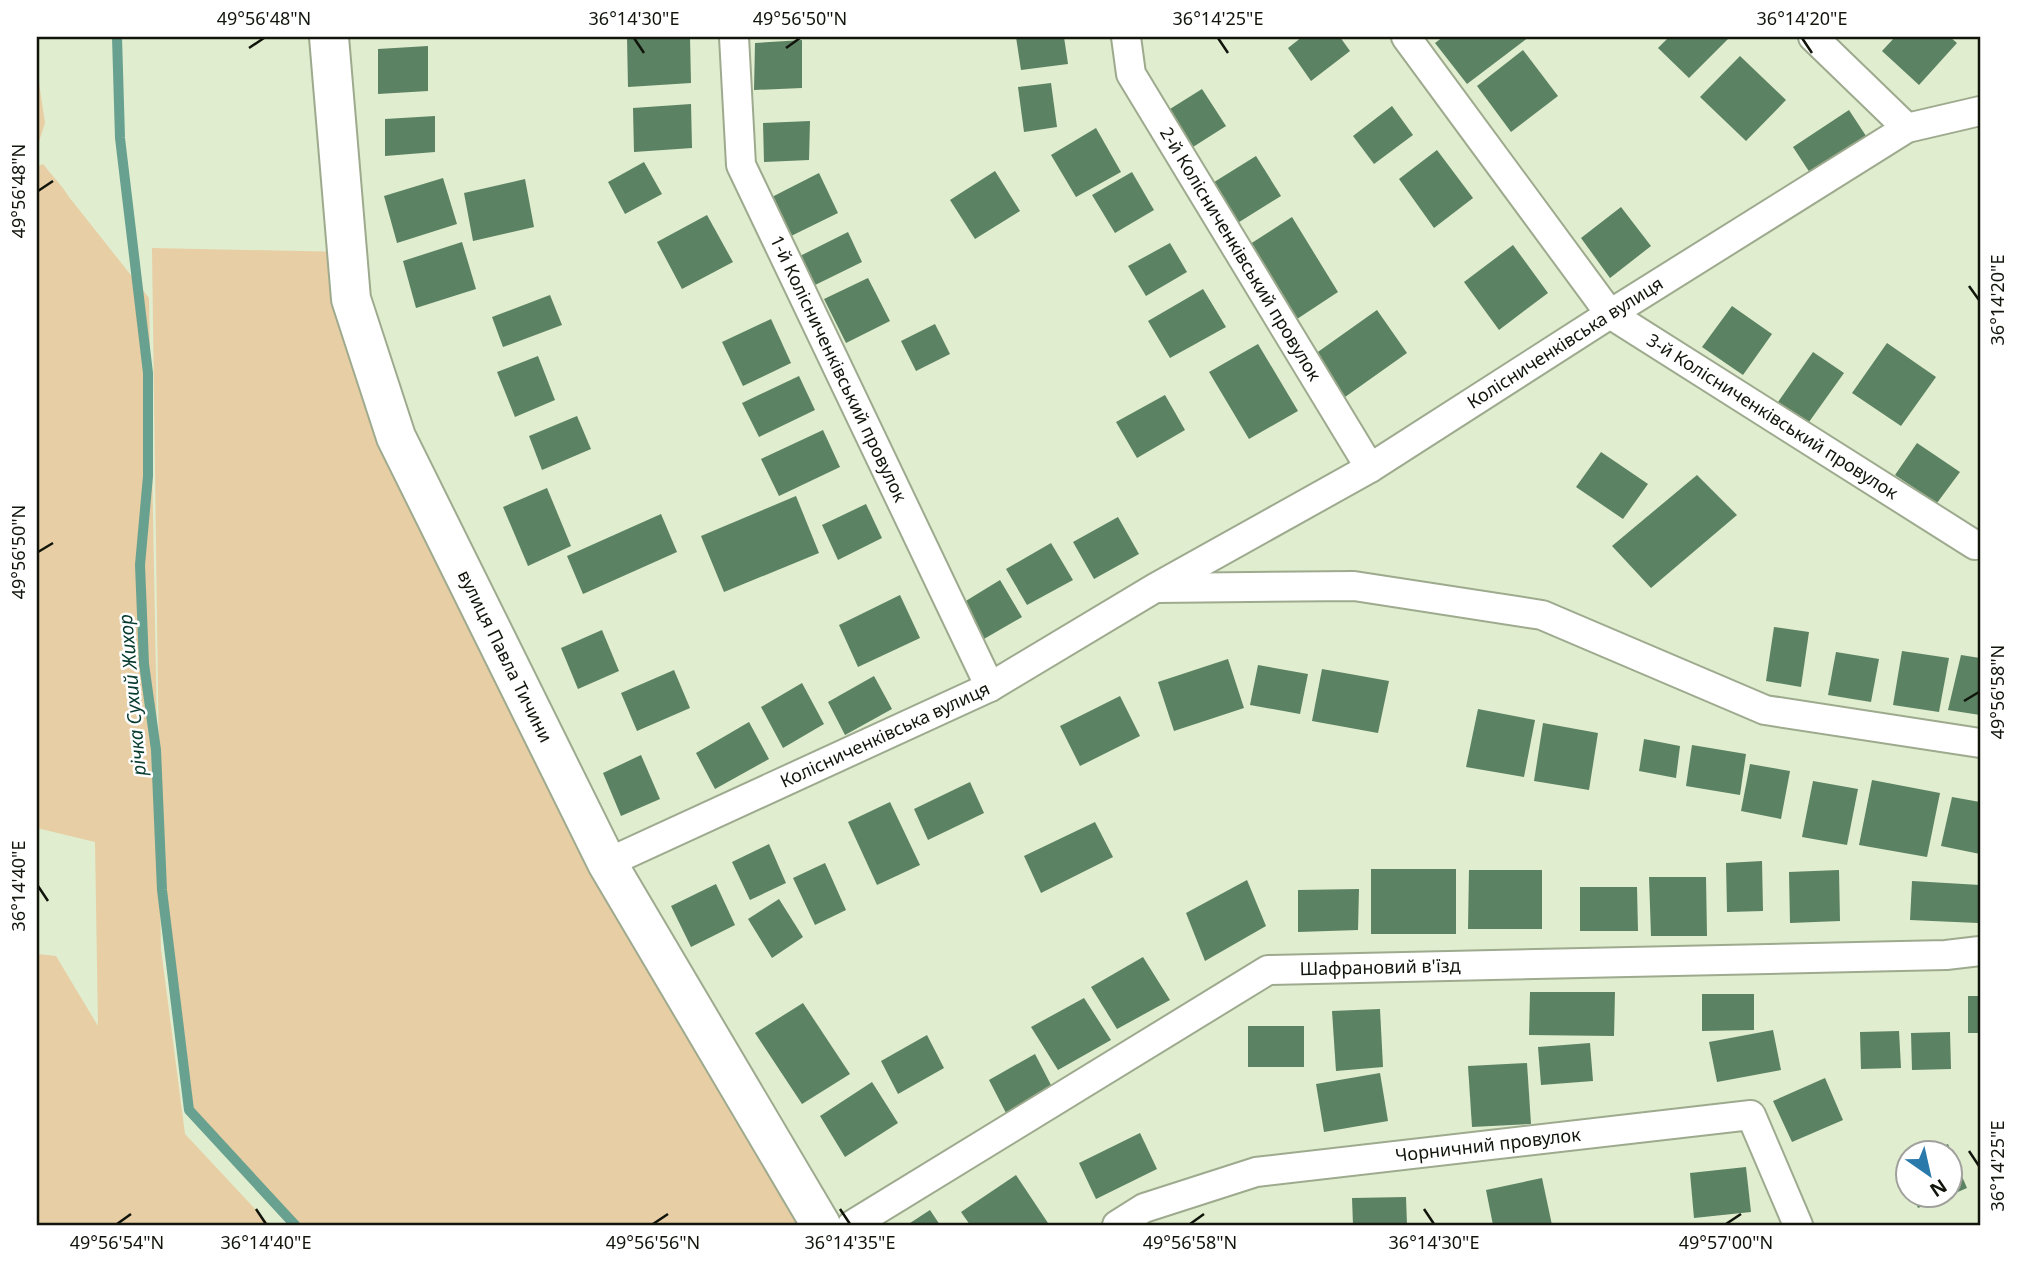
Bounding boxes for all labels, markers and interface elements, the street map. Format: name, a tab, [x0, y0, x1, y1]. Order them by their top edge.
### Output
text: 49°56'48"N	[217, 6, 311, 30]
text: 36°14'30"E	[589, 6, 679, 30]
text: 49°56'50"N	[753, 6, 847, 30]
text: 36°14'25"E	[1173, 6, 1263, 30]
text: 36°14'20"E	[1757, 6, 1847, 30]
street label: 2-й Колісниченківський провулок	[1155, 122, 1328, 385]
text: 49°56'48"N	[6, 144, 30, 238]
street label: 1-й Колісниченківський провулок	[765, 231, 913, 506]
text: 36°14'20"E	[1985, 255, 2009, 345]
street label: Колісниченківська вулиця	[1462, 271, 1667, 414]
street label: 3-й Колісниченківський провулок	[1643, 327, 1903, 505]
text: 49°56'50"N	[6, 505, 30, 599]
street label: вулиця Павла Тичини	[453, 566, 558, 746]
water label: річка Сухий Жихор	[112, 613, 152, 778]
text: 49°56'58"N	[1985, 645, 2009, 739]
street label: Колісниченківська вулиця	[776, 676, 993, 793]
text: 36°14'40"E	[6, 841, 30, 931]
street label: Шафрановий в'їзд	[1299, 953, 1461, 980]
text: 36°14'25"E	[1985, 1121, 2009, 1211]
street label: Чорничний провулок	[1394, 1122, 1582, 1167]
north arrow	[1895, 1140, 1965, 1210]
text: N	[1925, 1173, 1952, 1203]
text: 49°56'54"N	[70, 1230, 164, 1254]
text: 36°14'40"E	[221, 1230, 311, 1254]
text: 49°56'56"N	[606, 1230, 700, 1254]
text: 36°14'35"E	[805, 1230, 895, 1254]
text: 49°56'58"N	[1143, 1230, 1237, 1254]
text: 36°14'30"E	[1389, 1230, 1479, 1254]
text: 49°57'00"N	[1679, 1230, 1773, 1254]

